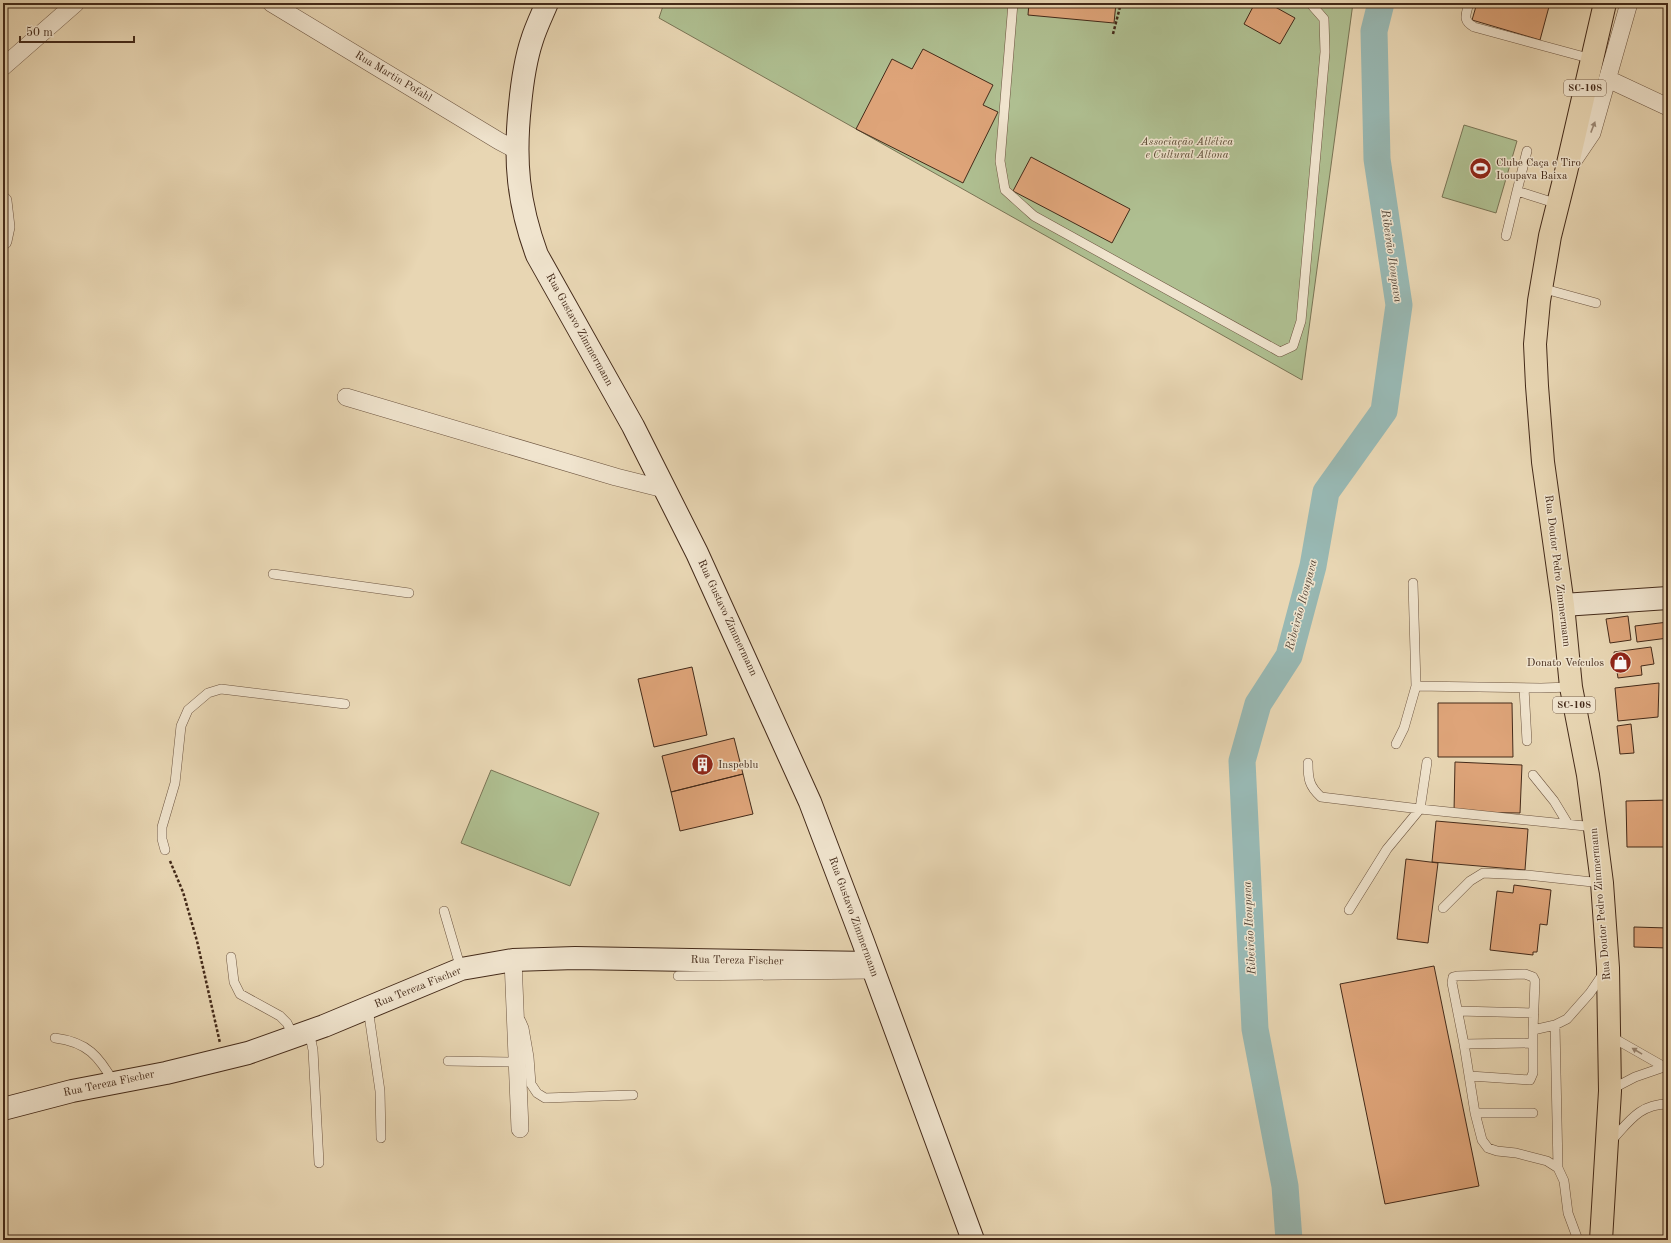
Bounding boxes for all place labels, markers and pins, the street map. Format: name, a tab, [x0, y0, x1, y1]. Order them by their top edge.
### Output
sports icon: Clube Caça e Tiro Itoupava Baixa	[1467, 156, 1493, 182]
place label: Clube Caça e Tiro Itoupava Baixa	[1496, 158, 1581, 182]
shop icon: Donato Veículos	[1607, 650, 1633, 676]
place label: Donato Veículos	[1527, 658, 1604, 669]
building icon: Inspeblu	[689, 752, 715, 778]
place label: Inspeblu	[718, 760, 758, 771]

